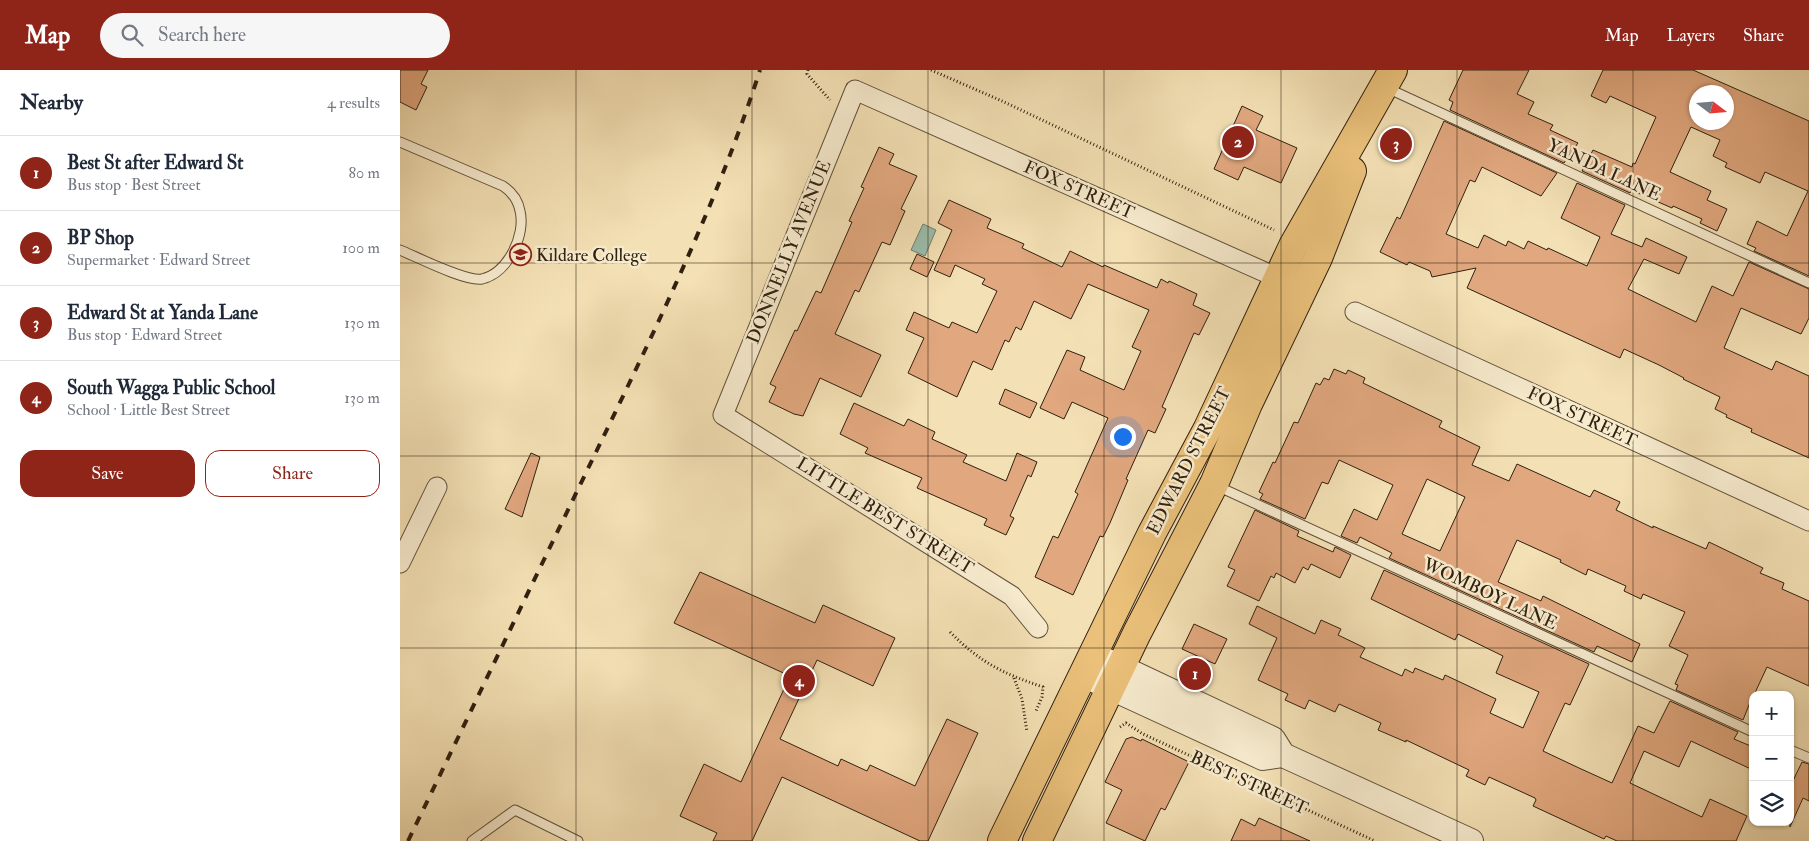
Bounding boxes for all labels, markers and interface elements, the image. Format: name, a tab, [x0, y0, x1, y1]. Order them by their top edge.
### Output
search box	[100, 13, 450, 58]
text: Map	[25, 20, 70, 51]
icon: search	[118, 21, 146, 49]
text: Search here	[158, 23, 246, 47]
text: Map	[1605, 24, 1639, 47]
text: Layers	[1667, 24, 1715, 47]
text: Share	[1743, 24, 1784, 47]
north arrow	[1689, 85, 1734, 130]
text: Nearby	[20, 89, 83, 116]
text: 4 results	[327, 93, 380, 113]
pin: 2	[1222, 123, 1254, 161]
pin: 3	[1380, 125, 1412, 163]
street label: YANDA LANE	[1543, 134, 1665, 206]
text: Best St after Edward St	[67, 151, 243, 175]
street label: FOX STREET	[1020, 155, 1138, 225]
street label: DONNELLY AVENUE	[742, 157, 836, 347]
text: 1	[33, 163, 39, 183]
text: 80 m	[349, 163, 380, 183]
text: Bus stop · Best Street	[67, 175, 201, 195]
text: BP Shop	[67, 226, 134, 250]
text: 2	[32, 238, 40, 258]
text: 100 m	[342, 238, 380, 258]
school or university icon: Kildare College	[508, 243, 532, 267]
place label: Kildare College	[536, 244, 647, 267]
text: Supermarket · Edward Street	[67, 250, 250, 270]
text: Edward St at Yanda Lane	[67, 301, 258, 325]
text: 3	[33, 313, 39, 333]
text: 130 m	[344, 313, 380, 333]
text: Bus stop · Edward Street	[67, 325, 222, 345]
text: South Wagga Public School	[67, 376, 275, 400]
street label: FOX STREET	[1523, 382, 1641, 453]
street label: EDWARD STREET	[1142, 383, 1236, 539]
text: 4	[32, 388, 40, 408]
text: 130 m	[344, 388, 380, 408]
text: School · Little Best Street	[67, 400, 230, 420]
your location	[1110, 424, 1136, 450]
button: Save	[20, 450, 195, 497]
button: Share	[205, 450, 380, 497]
street label: LITTLE BEST STREET	[792, 452, 978, 580]
street label: WOMBOY LANE	[1418, 552, 1561, 635]
pin: 1	[1179, 655, 1211, 693]
pin: 4	[783, 662, 815, 700]
map controls	[1749, 691, 1794, 826]
button: +	[1749, 691, 1794, 736]
button: −	[1749, 736, 1794, 781]
street label: BEST STREET	[1186, 746, 1312, 821]
button: layers	[1749, 781, 1794, 826]

